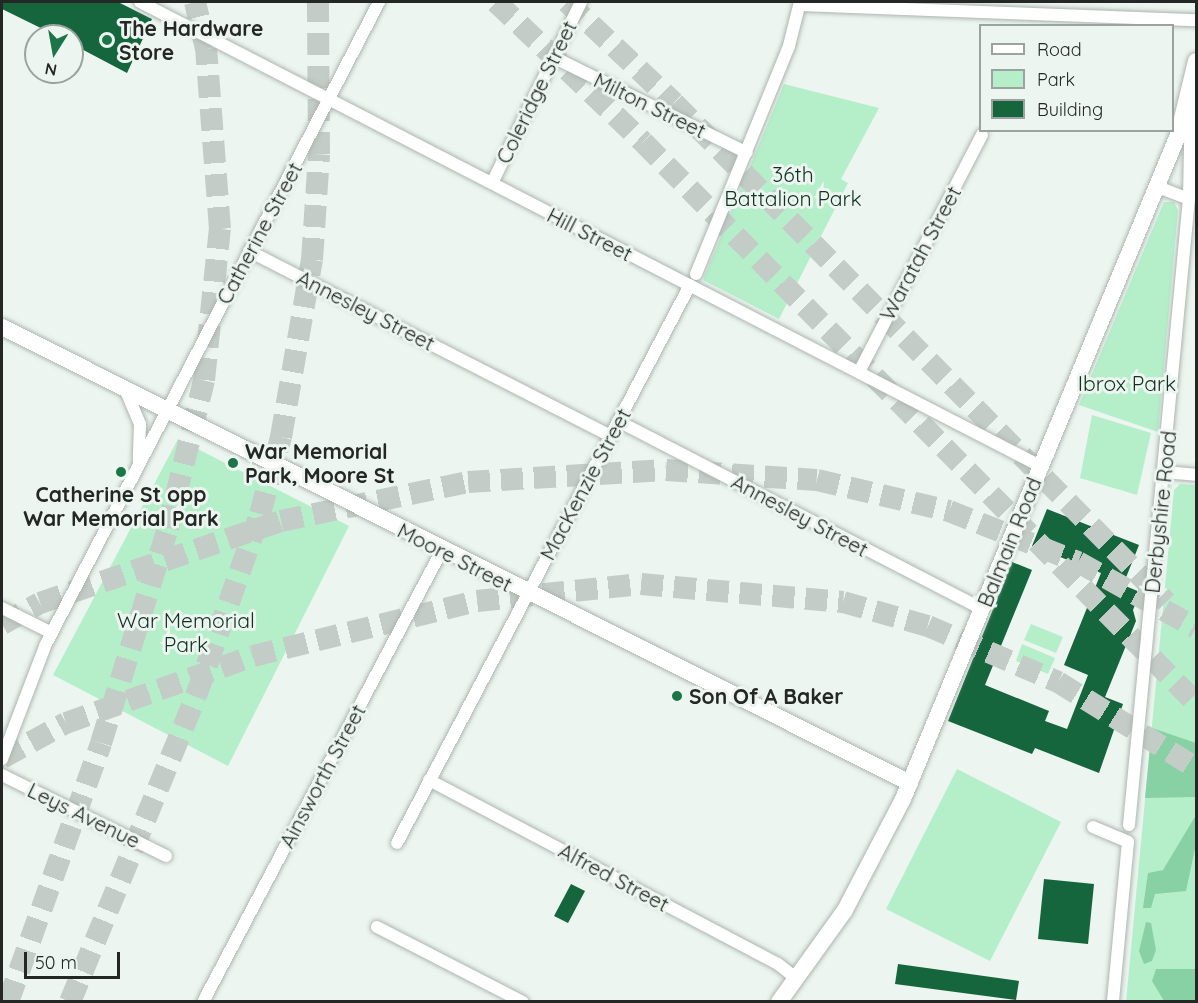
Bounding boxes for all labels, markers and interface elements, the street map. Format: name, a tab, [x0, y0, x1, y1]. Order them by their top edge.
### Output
place label: The Hardware Store	[119, 15, 263, 65]
street label: Coleridge Street	[491, 16, 581, 168]
north arrow	[24, 24, 84, 84]
legend	[979, 24, 1174, 132]
marker: The Hardware Store	[100, 33, 114, 47]
text: Road	[1037, 38, 1082, 61]
text: N	[43, 59, 59, 81]
street label: Milton Street	[590, 67, 710, 143]
text: Park	[1037, 68, 1075, 91]
text: Building	[1037, 98, 1103, 121]
street label: Catherine Street	[211, 158, 307, 308]
park label: 36th Battalion Park	[724, 161, 862, 211]
street label: Waratah Street	[874, 182, 966, 324]
street label: Hill Street	[543, 202, 637, 266]
street label: Annesley Street	[293, 264, 439, 356]
park label: Ibrox Park	[1078, 370, 1176, 396]
street label: MacKenzie Street	[534, 404, 636, 564]
street label: Derbyshire Road	[1139, 430, 1181, 594]
place label: War Memorial Park, Moore St	[245, 438, 395, 488]
marker: War Memorial Park, Moore St	[226, 456, 240, 470]
marker: Catherine St opp War Memorial Park	[114, 465, 128, 479]
street label: Annesley Street	[727, 468, 873, 562]
street label: Balmain Road	[972, 474, 1046, 610]
place label: Catherine St opp War Memorial Park	[23, 481, 219, 531]
street label: Moore Street	[393, 517, 517, 597]
park label: War Memorial Park	[117, 607, 255, 657]
place label: Son Of A Baker	[689, 683, 843, 709]
marker: Son Of A Baker	[670, 689, 684, 703]
street label: Ainsworth Street	[274, 700, 370, 852]
street label: Leys Avenue	[24, 777, 144, 853]
street label: Alfred Street	[555, 837, 673, 917]
scale bar	[27, 940, 123, 978]
text: 50 m	[35, 951, 77, 974]

